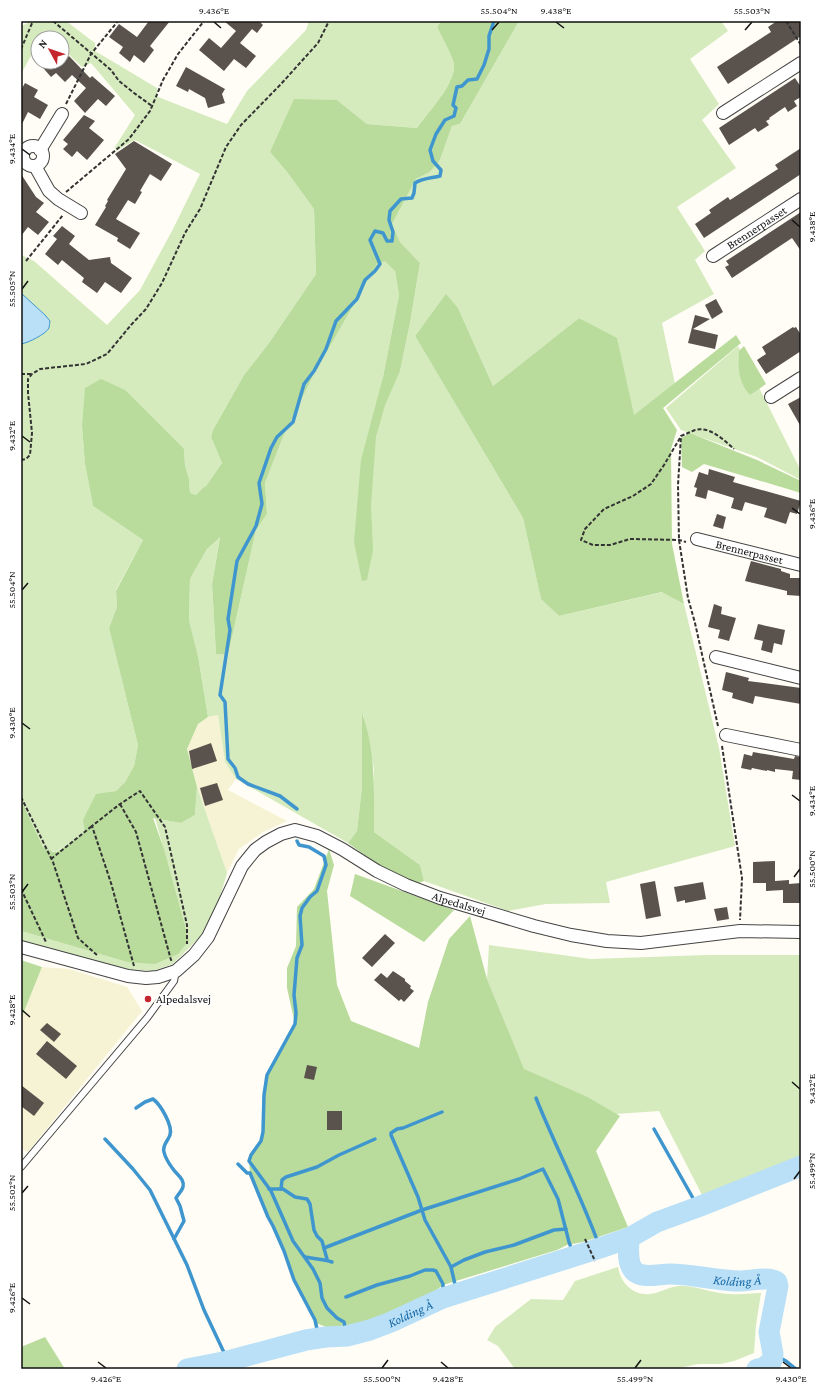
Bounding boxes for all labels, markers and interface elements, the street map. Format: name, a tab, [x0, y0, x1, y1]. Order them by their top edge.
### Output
text: 9.436°E	[199, 5, 230, 16]
text: 55.504°N	[480, 5, 518, 16]
text: 9.438°E	[541, 5, 572, 16]
text: 55.503°N	[734, 5, 771, 16]
north arrow	[30, 30, 70, 70]
text: N	[35, 36, 50, 50]
text: 9.434°E	[6, 133, 17, 164]
street label: Brennerpasset	[724, 203, 790, 252]
text: 9.438°E	[806, 211, 817, 242]
text: 55.505°N	[6, 270, 17, 307]
text: 9.432°E	[6, 420, 17, 451]
text: 9.436°E	[806, 498, 817, 529]
street label: Brennerpasset	[714, 537, 785, 567]
text: 55.504°N	[6, 571, 17, 609]
text: 9.430°E	[6, 707, 17, 739]
text: 9.434°E	[806, 785, 817, 816]
text: 55.500°N	[806, 850, 817, 888]
text: 55.503°N	[6, 873, 17, 910]
street label: Alpedalsvej	[430, 889, 487, 918]
place label: Alpedalsvej	[156, 992, 211, 1006]
text: 9.428°E	[6, 994, 17, 1025]
marker: Alpedalsvej	[143, 994, 153, 1004]
text: 9.432°E	[806, 1073, 817, 1104]
text: 55.499°N	[806, 1152, 817, 1189]
text: 55.502°N	[6, 1174, 17, 1211]
water label: Kolding Å	[712, 1271, 762, 1289]
text: 9.426°E	[6, 1282, 17, 1313]
water label: Kolding Å	[385, 1296, 435, 1330]
text: 9.426°E	[91, 1373, 122, 1384]
text: 55.500°N	[363, 1373, 401, 1384]
text: 9.428°E	[433, 1373, 464, 1384]
text: 55.499°N	[617, 1373, 654, 1384]
text: 9.430°E	[775, 1373, 807, 1384]

